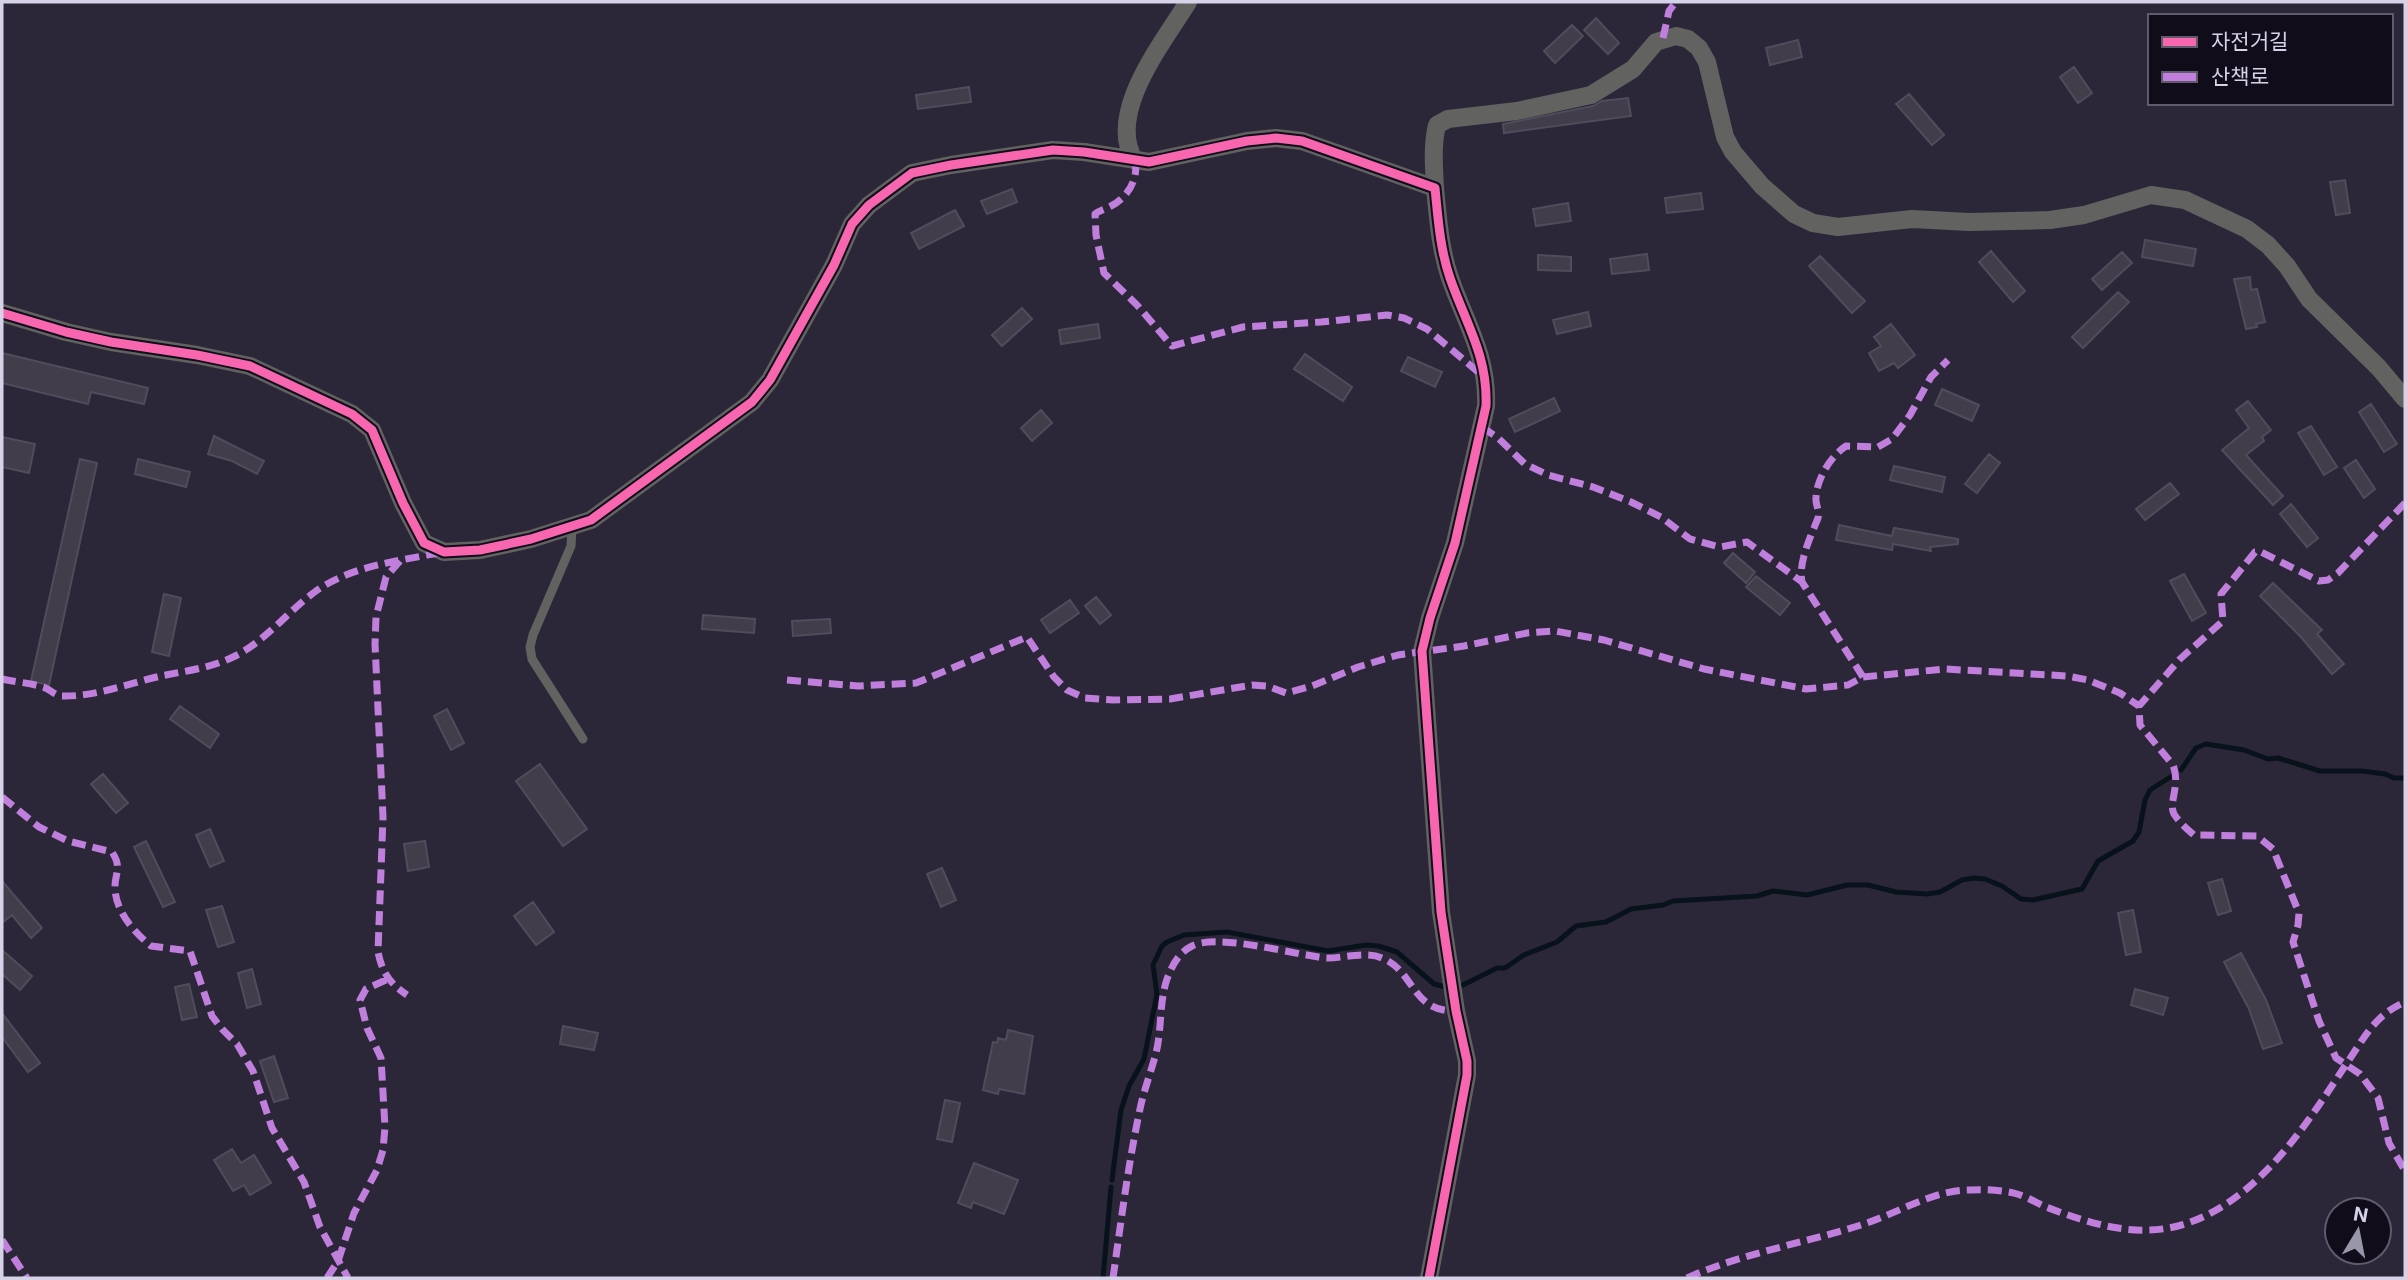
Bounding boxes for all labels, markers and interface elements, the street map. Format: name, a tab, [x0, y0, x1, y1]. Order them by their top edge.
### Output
legend	[2148, 14, 2393, 105]
text: 자전거길	[2211, 29, 2288, 54]
text: 산책로	[2211, 64, 2269, 89]
north arrow	[2323, 1196, 2393, 1266]
text: N	[2352, 1202, 2370, 1227]

